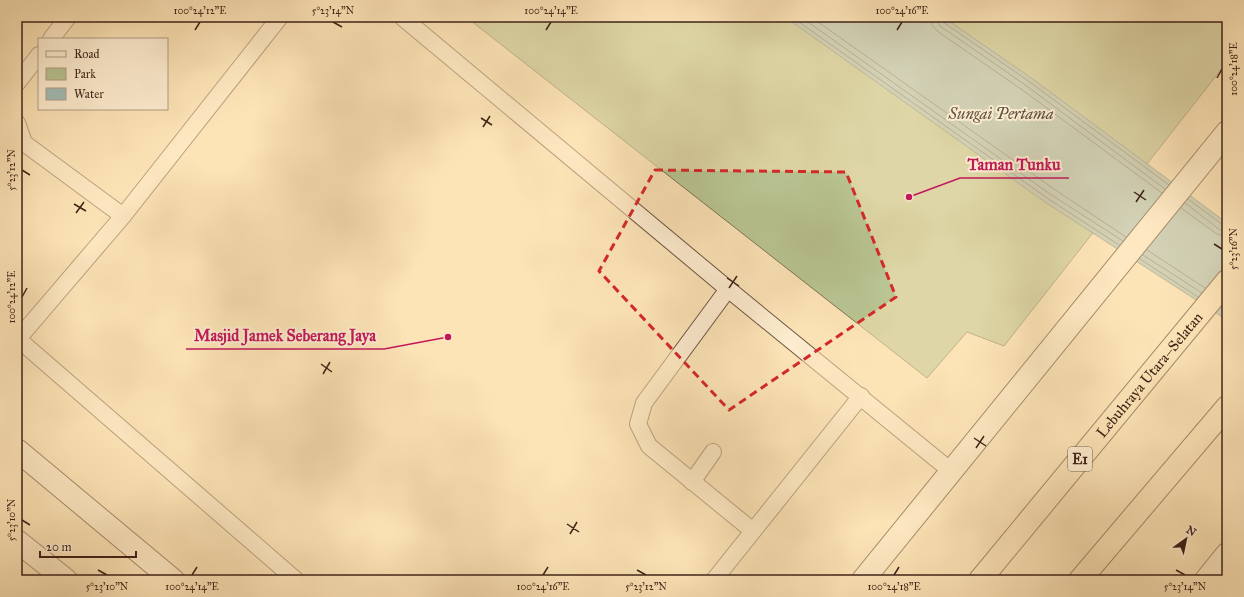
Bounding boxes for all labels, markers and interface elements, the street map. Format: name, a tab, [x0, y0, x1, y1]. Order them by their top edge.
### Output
text: 100°24'12"E	[174, 5, 226, 17]
text: 5°23'14"N	[312, 5, 355, 17]
text: 100°24'14"E	[524, 5, 578, 17]
text: 100°24'16"E	[875, 5, 929, 17]
legend	[38, 38, 168, 110]
text: 100°24'18"E	[1228, 42, 1240, 96]
text: Road	[74, 47, 100, 61]
text: Park	[74, 67, 96, 81]
text: Water	[74, 87, 104, 101]
water label: Sungai Pertama	[947, 104, 1054, 123]
text: 5°23'12"N	[6, 149, 18, 191]
callout: Taman Tunku	[960, 150, 1069, 178]
text: Taman Tunku	[967, 155, 1061, 174]
text: 5°23'16"N	[1228, 228, 1240, 270]
text: 100°24'12"E	[6, 271, 18, 323]
street label: Lebuhraya Utara–Selatan	[1092, 309, 1206, 441]
callout: Masjid Jamek Seberang Jaya	[186, 321, 384, 349]
text: Masjid Jamek Seberang Jaya	[194, 326, 377, 346]
road number: E1	[1068, 447, 1092, 471]
text: 5°23'10"N	[6, 498, 18, 541]
north arrow	[1166, 519, 1206, 559]
text: N	[1184, 523, 1199, 539]
scale bar	[40, 533, 136, 559]
text: 20 m	[46, 540, 72, 554]
text: 5°23'10"N	[86, 581, 129, 593]
text: 100°24'14"E	[165, 581, 219, 593]
text: 100°24'16"E	[516, 581, 570, 593]
text: 5°23'12"N	[625, 581, 667, 593]
text: 100°24'18"E	[867, 581, 921, 593]
text: 5°23'14"N	[1164, 581, 1207, 593]

